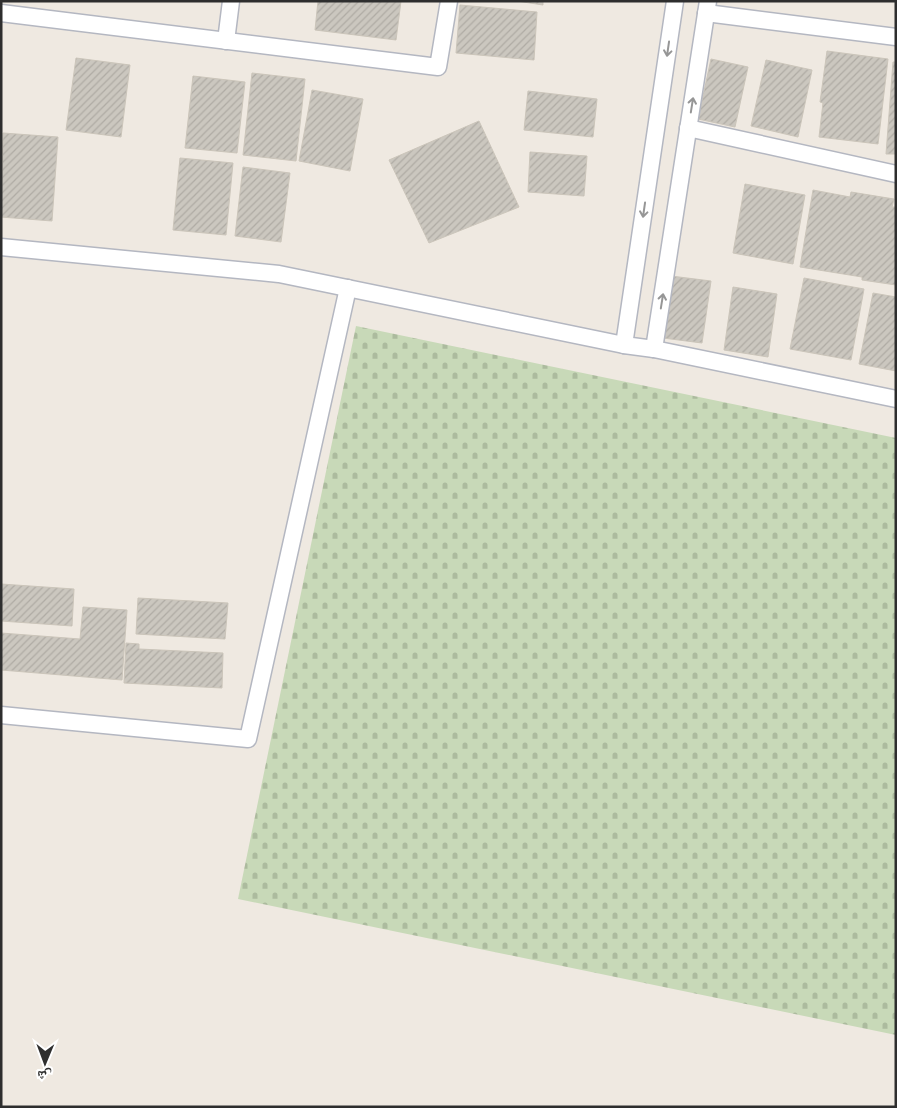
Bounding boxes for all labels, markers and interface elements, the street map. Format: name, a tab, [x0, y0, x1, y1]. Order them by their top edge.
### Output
one-way arrow	[663, 41, 673, 57]
one-way arrow	[687, 98, 697, 114]
one-way arrow	[639, 202, 649, 218]
one-way arrow	[657, 293, 667, 309]
north arrow	[20, 1038, 70, 1088]
text: ش	[37, 1067, 52, 1085]

